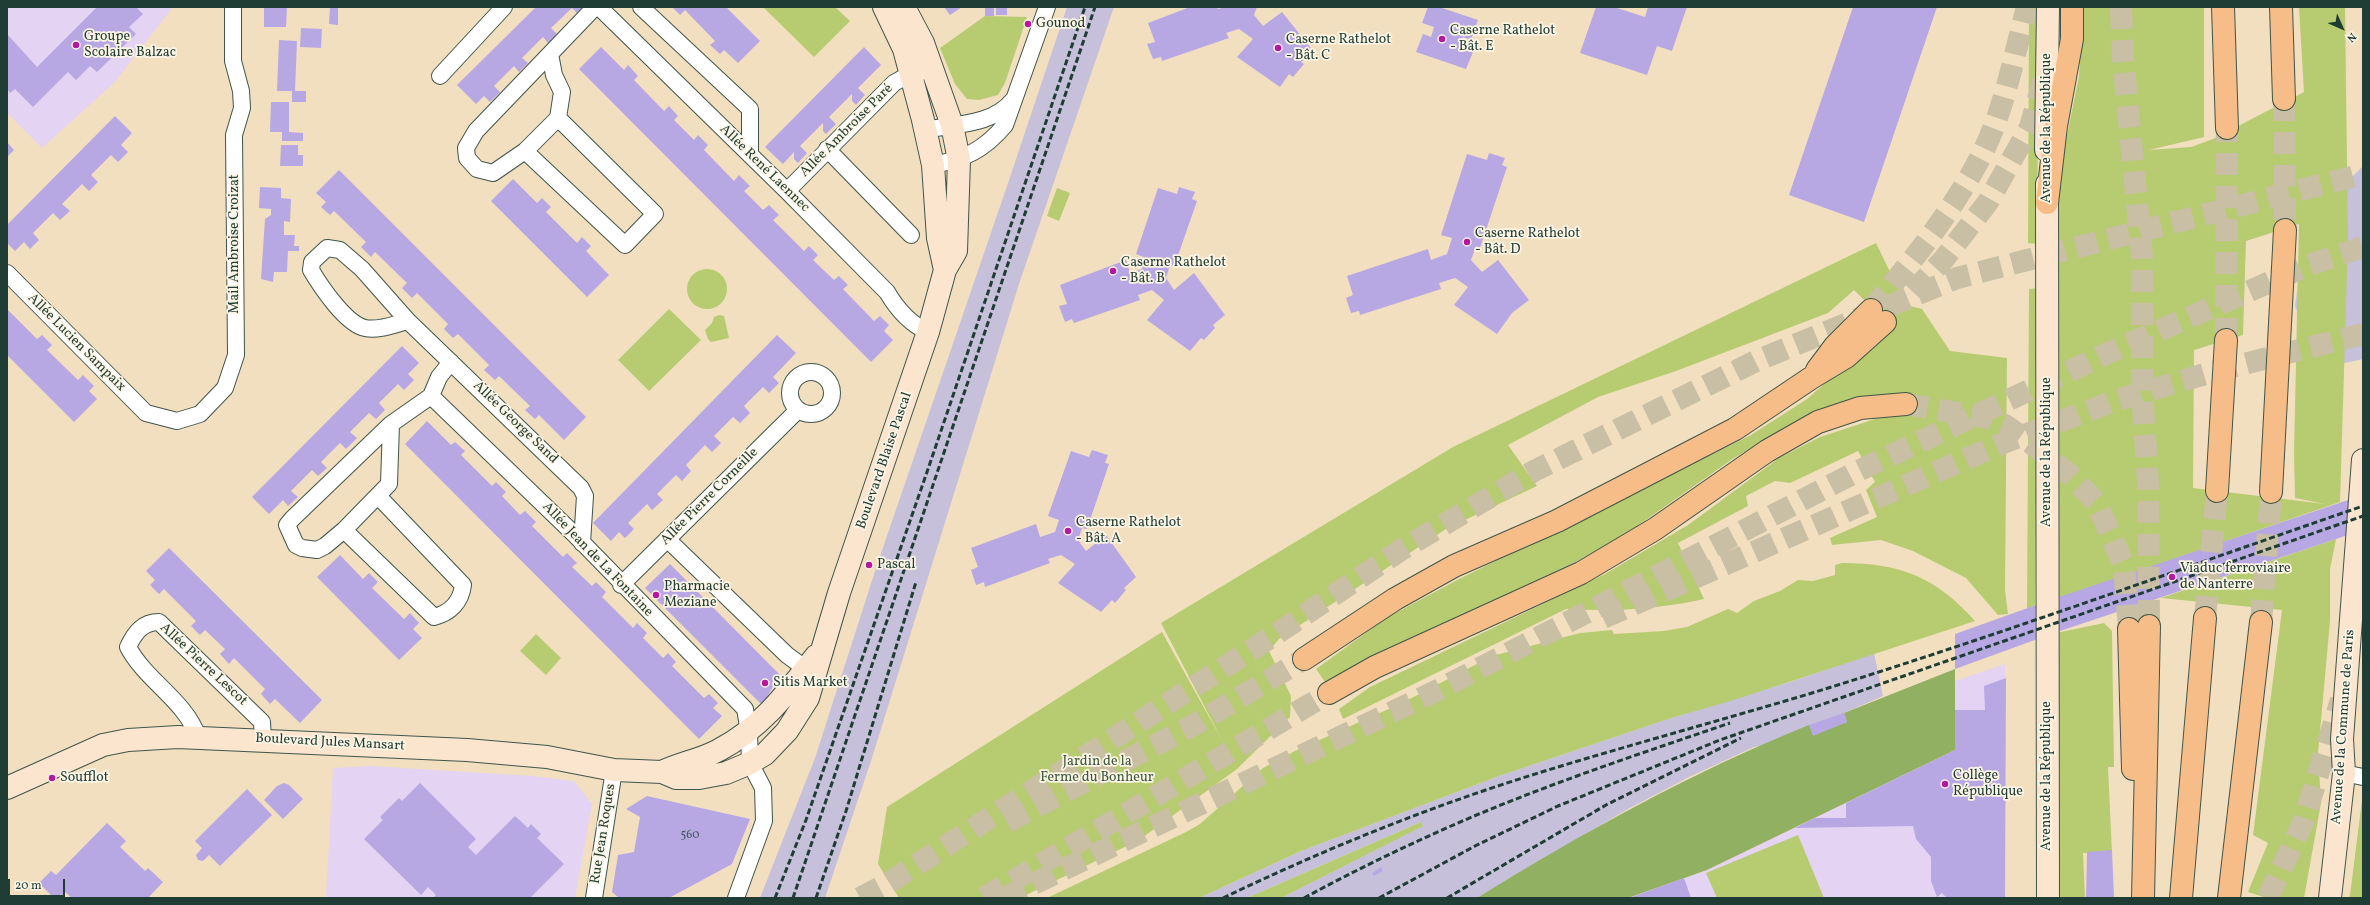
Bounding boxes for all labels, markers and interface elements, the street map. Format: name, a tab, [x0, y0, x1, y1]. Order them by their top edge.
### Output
north arrow	[2322, 8, 2362, 48]
place label: Gounod	[1036, 16, 1085, 32]
marker: Gounod	[1023, 19, 1033, 29]
place label: Caserne Rathelot - Bât. E	[1450, 23, 1555, 56]
place label: Groupe Scolaire Balzac	[84, 29, 176, 62]
text: N	[2343, 29, 2359, 45]
place label: Caserne Rathelot - Bât. C	[1286, 32, 1391, 64]
marker: Caserne Rathelot - Bât. E	[1437, 34, 1447, 44]
marker: Groupe Scolaire Balzac	[71, 40, 81, 50]
marker: Caserne Rathelot - Bât. C	[1273, 43, 1283, 53]
street label: Avenue de la République	[2039, 53, 2055, 203]
street label: Allée Ambroise Paré	[797, 81, 897, 181]
street label: Allée René Laennec	[715, 122, 813, 216]
street label: Mail Ambroise Croizat	[227, 174, 243, 314]
place label: Caserne Rathelot - Bât. D	[1475, 226, 1580, 258]
marker: Caserne Rathelot - Bât. D	[1462, 237, 1472, 247]
place label: Caserne Rathelot - Bât. B	[1121, 255, 1226, 288]
marker: Caserne Rathelot - Bât. B	[1108, 266, 1118, 276]
street label: Allée Lucien Sampaix	[23, 290, 129, 396]
street label: Avenue de la République	[2039, 377, 2055, 527]
street label: Allée George Sand	[469, 378, 561, 468]
street label: Boulevard Blaise Pascal	[854, 390, 916, 532]
street label: Allée Pierre Corneille	[658, 445, 762, 549]
street label: Allée Jean de La Fontaine	[538, 499, 656, 621]
place label: Caserne Rathelot - Bât. A	[1076, 515, 1181, 548]
marker: Caserne Rathelot - Bât. A	[1063, 526, 1073, 536]
place label: Pascal	[877, 557, 916, 573]
marker: Pascal	[864, 560, 874, 570]
place label: Viaduc ferroviaire de Nanterre	[2180, 561, 2291, 594]
marker: Viaduc ferroviaire de Nanterre	[2167, 572, 2177, 582]
place label: Pharmacie Meziane	[664, 579, 730, 612]
marker: Pharmacie Meziane	[651, 590, 661, 600]
street label: Allée Pierre Lescot	[156, 620, 250, 710]
street label: Avenue de la Commune de Paris	[2329, 629, 2359, 825]
place label: Sitis Market	[773, 675, 848, 691]
marker: Sitis Market	[760, 678, 770, 688]
street label: Avenue de la République	[2039, 701, 2055, 851]
street label: Boulevard Jules Mansart	[255, 731, 405, 755]
park label: Jardin de la Ferme du Bonheur	[1040, 754, 1154, 786]
place label: Collège République	[1953, 768, 2023, 800]
place label: Soufflot	[60, 770, 109, 786]
marker: Soufflot	[47, 773, 57, 783]
marker: Collège République	[1940, 779, 1950, 789]
street label: Rue Jean Roques	[588, 783, 620, 885]
house number: 560	[680, 829, 700, 843]
scale bar	[10, 871, 67, 897]
text: 20 m	[15, 878, 42, 894]

